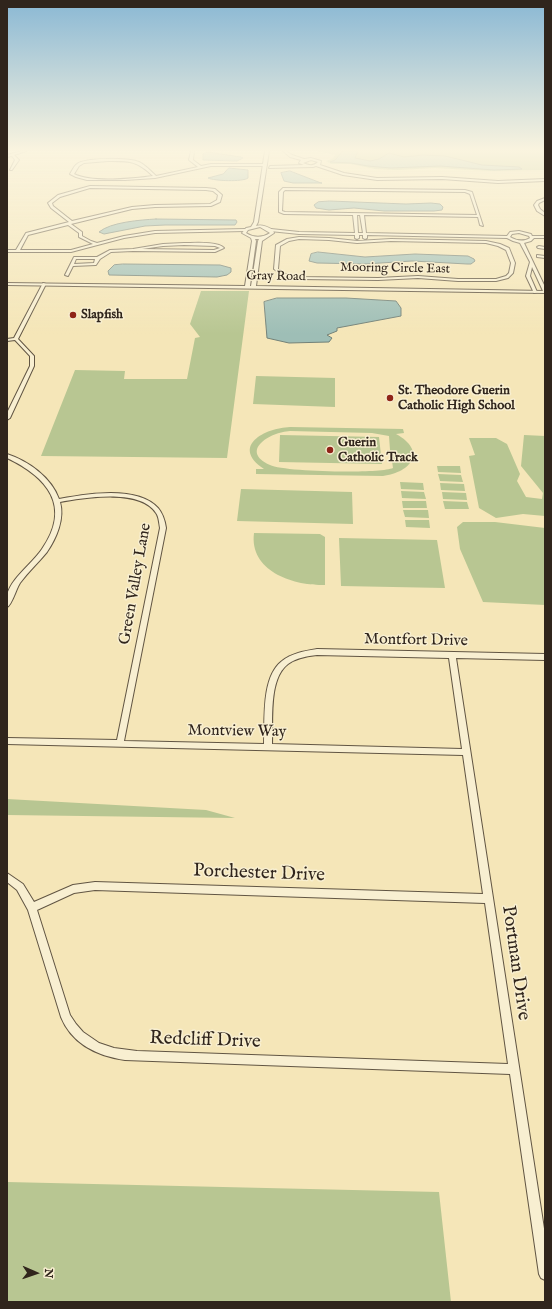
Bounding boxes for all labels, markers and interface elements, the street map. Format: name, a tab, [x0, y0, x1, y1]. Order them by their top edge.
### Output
street label: Mooring Circle East	[340, 260, 450, 278]
street label: Gray Road	[246, 269, 306, 285]
place label: Slapfish	[81, 307, 123, 323]
marker: Slapfish	[68, 310, 78, 320]
place label: St. Theodore Guerin Catholic High School	[398, 383, 515, 414]
marker: St. Theodore Guerin Catholic High School	[385, 393, 395, 403]
place label: Guerin Catholic Track	[338, 435, 418, 466]
marker: Guerin Catholic Track	[325, 445, 335, 455]
street label: Green Valley Lane	[116, 522, 156, 646]
street label: Montfort Drive	[364, 630, 468, 652]
street label: Montview Way	[187, 722, 287, 742]
street label: Porchester Drive	[193, 860, 325, 888]
street label: Portman Drive	[496, 904, 534, 1022]
street label: Redcliff Drive	[149, 1028, 261, 1054]
north arrow	[16, 1253, 56, 1293]
text: N	[41, 1268, 55, 1278]

